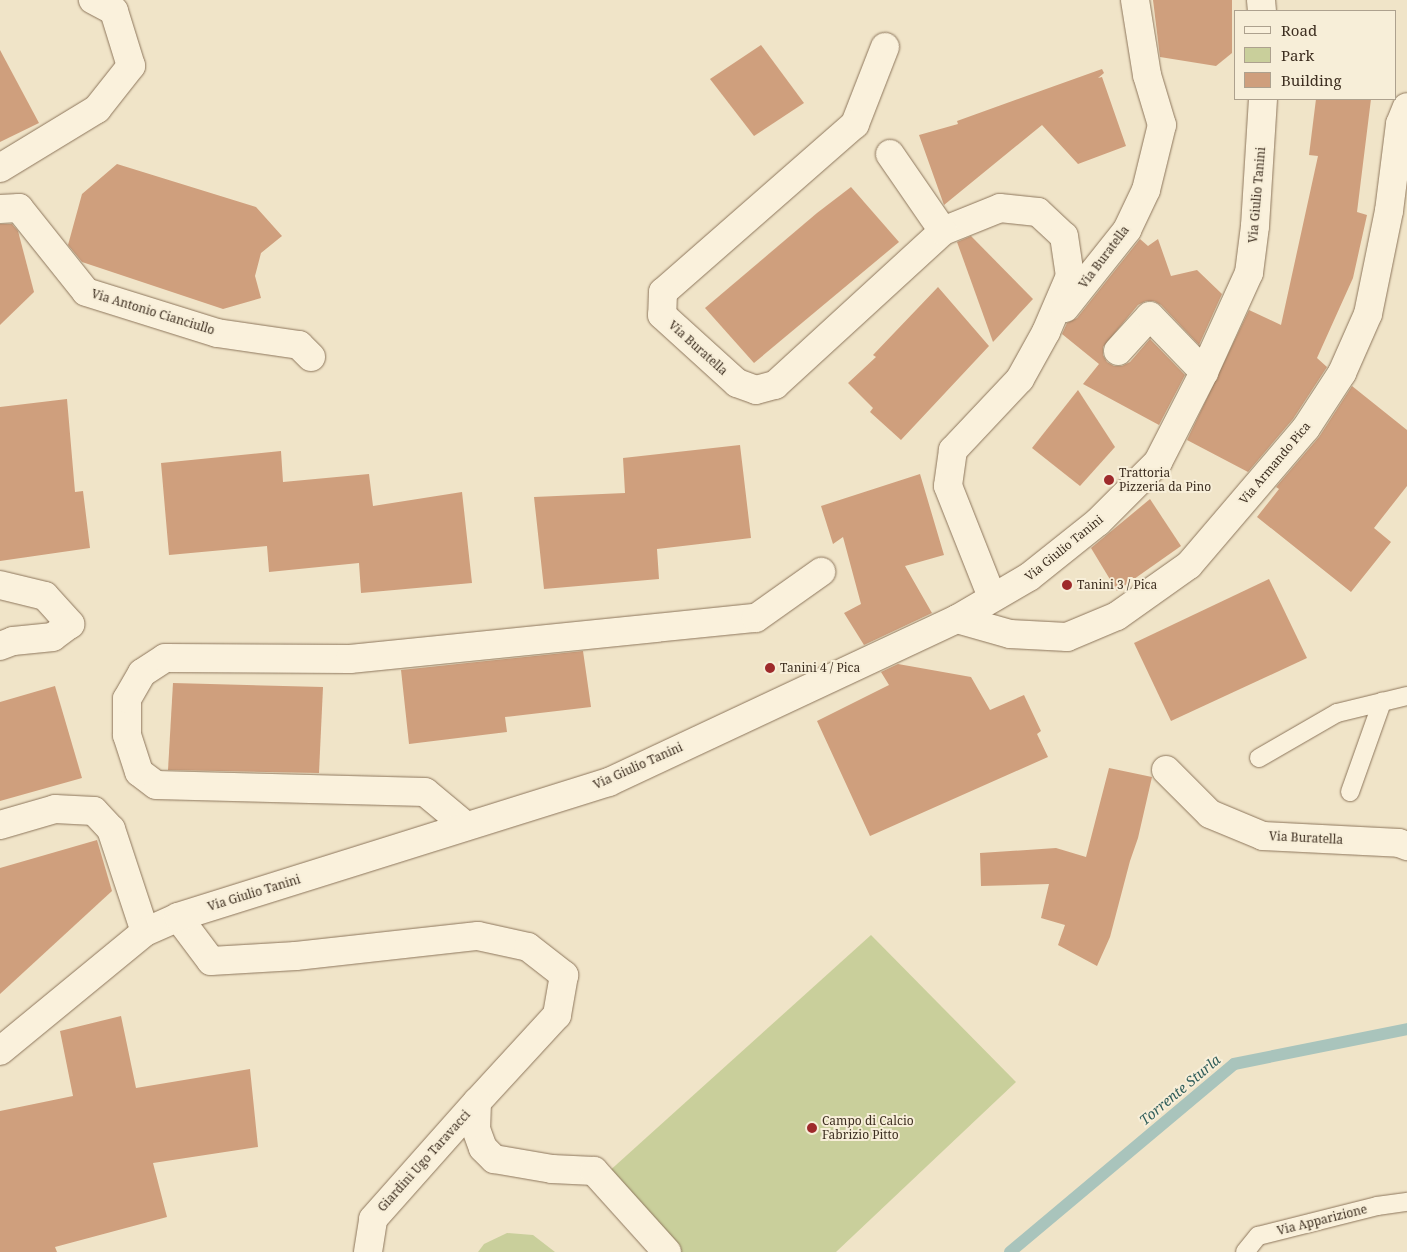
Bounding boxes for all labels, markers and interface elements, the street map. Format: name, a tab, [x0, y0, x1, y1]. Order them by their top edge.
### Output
legend	[1234, 10, 1397, 100]
text: Road	[1281, 20, 1317, 40]
text: Park	[1281, 45, 1314, 65]
text: Building	[1281, 70, 1342, 90]
street label: Via Giulio Tanini	[1246, 146, 1268, 244]
street label: Via Buratella	[1076, 223, 1132, 291]
street label: Via Antonio Cianciullo	[90, 286, 216, 338]
street label: Via Buratella	[666, 318, 730, 378]
street label: Via Armando Pica	[1236, 419, 1314, 507]
place label: Trattoria Pizzeria da Pino	[1119, 466, 1211, 494]
marker: Trattoria Pizzeria da Pino	[1103, 474, 1115, 486]
street label: Via Giulio Tanini	[1022, 512, 1106, 584]
place label: Tanini 3 / Pica	[1077, 578, 1157, 592]
marker: Tanini 3 / Pica	[1061, 579, 1073, 591]
place label: Tanini 4 / Pica	[780, 661, 860, 675]
marker: Tanini 4 / Pica	[764, 662, 776, 674]
street label: Via Giulio Tanini	[591, 740, 685, 792]
street label: Via Buratella	[1269, 829, 1343, 847]
street label: Via Giulio Tanini	[206, 872, 302, 914]
water label: Torrente Sturla	[1136, 1051, 1224, 1129]
street label: Giardini Ugo Taravacci	[375, 1107, 473, 1215]
place label: Campo di Calcio Fabrizio Pitto	[822, 1114, 914, 1142]
marker: Campo di Calcio Fabrizio Pitto	[806, 1122, 818, 1134]
street label: Via Apparizione	[1275, 1202, 1369, 1238]

